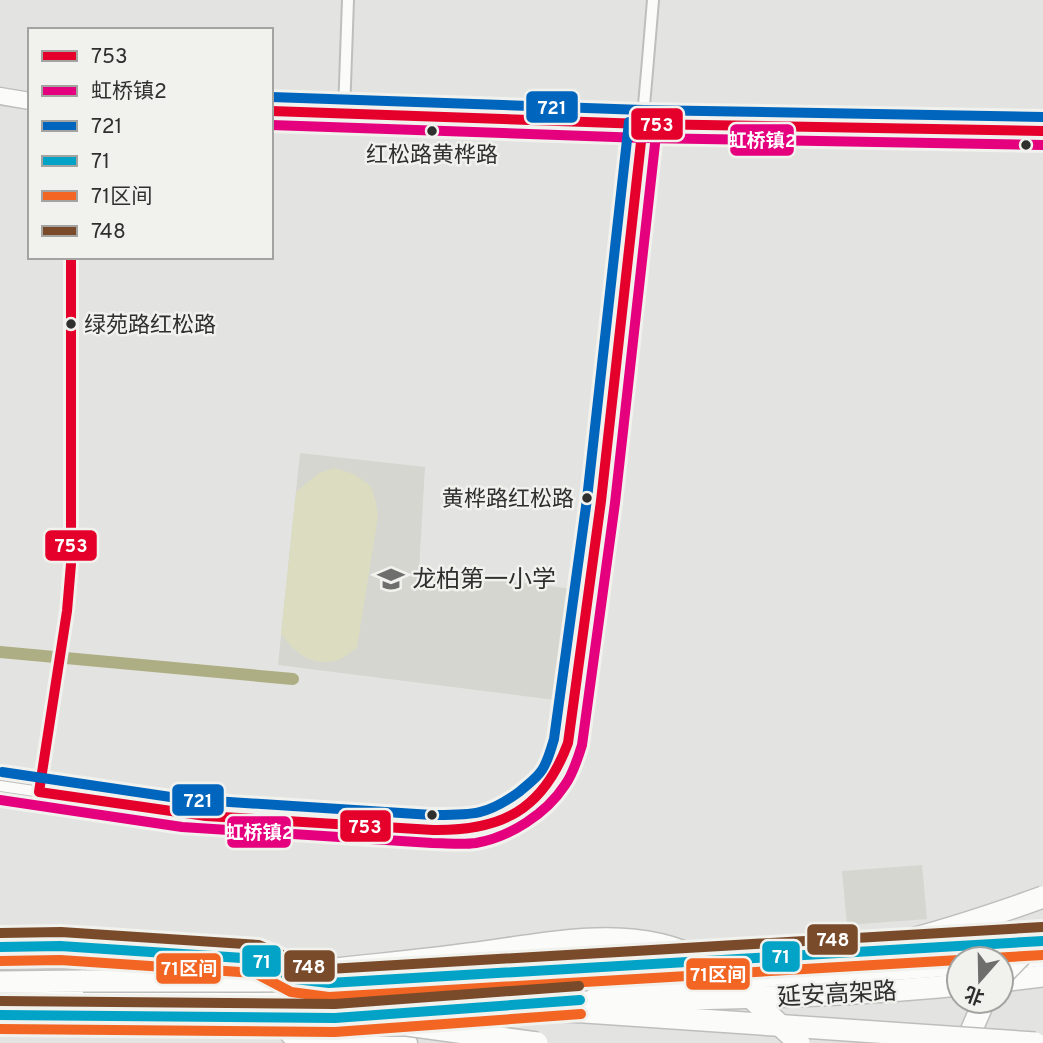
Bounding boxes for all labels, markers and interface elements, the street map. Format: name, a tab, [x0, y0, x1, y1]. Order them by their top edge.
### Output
legend	[28, 28, 273, 259]
text: 753	[91, 44, 128, 71]
text: 虹桥镇2	[91, 79, 167, 106]
line badge: 721	[525, 90, 579, 124]
text: 721	[537, 97, 567, 121]
line badge: 753	[630, 107, 684, 141]
text: 721	[91, 114, 122, 141]
text: 753	[640, 114, 674, 138]
line badge: 虹桥镇2	[729, 123, 795, 157]
marker: 红松路黄桦路	[425, 124, 439, 138]
text: 虹桥镇2	[728, 130, 796, 154]
unlabelled marker	[1019, 138, 1033, 152]
place label: 红松路黄桦路	[366, 143, 498, 170]
text: 71	[91, 149, 110, 176]
text: 71区间	[91, 184, 152, 211]
text: 748	[91, 219, 126, 246]
place label: 绿苑路红松路	[84, 313, 216, 340]
marker: 绿苑路红松路	[64, 317, 78, 331]
place label: 黄桦路红松路	[442, 487, 574, 514]
marker: 黄桦路红松路	[580, 491, 594, 505]
line badge: 753	[44, 529, 98, 562]
text: 753	[54, 535, 88, 559]
school or university icon: 龙柏第一小学	[376, 564, 406, 594]
place label: 龙柏第一小学	[412, 566, 556, 596]
line badge: 721	[171, 783, 225, 817]
text: 721	[183, 790, 213, 814]
unlabelled marker	[425, 808, 439, 822]
line badge: 753	[339, 809, 392, 843]
line badge: 虹桥镇2	[226, 815, 292, 849]
text: 753	[348, 816, 382, 840]
text: 虹桥镇2	[225, 822, 293, 846]
line badge: 748	[806, 923, 859, 956]
text: 748	[817, 929, 849, 953]
line badge: 71	[761, 940, 801, 973]
line badge: 71	[241, 944, 282, 978]
north arrow	[945, 945, 1015, 1015]
text: 71	[772, 946, 790, 970]
line badge: 748	[283, 949, 336, 983]
text: 71	[253, 951, 271, 975]
line badge: 71区间	[155, 952, 222, 985]
text: 748	[293, 956, 325, 980]
line badge: 71区间	[685, 957, 751, 991]
text: 71区间	[161, 958, 217, 982]
text: 71区间	[690, 964, 746, 988]
street label: 延安高架路	[776, 978, 898, 1014]
text: 北	[962, 980, 988, 1009]

